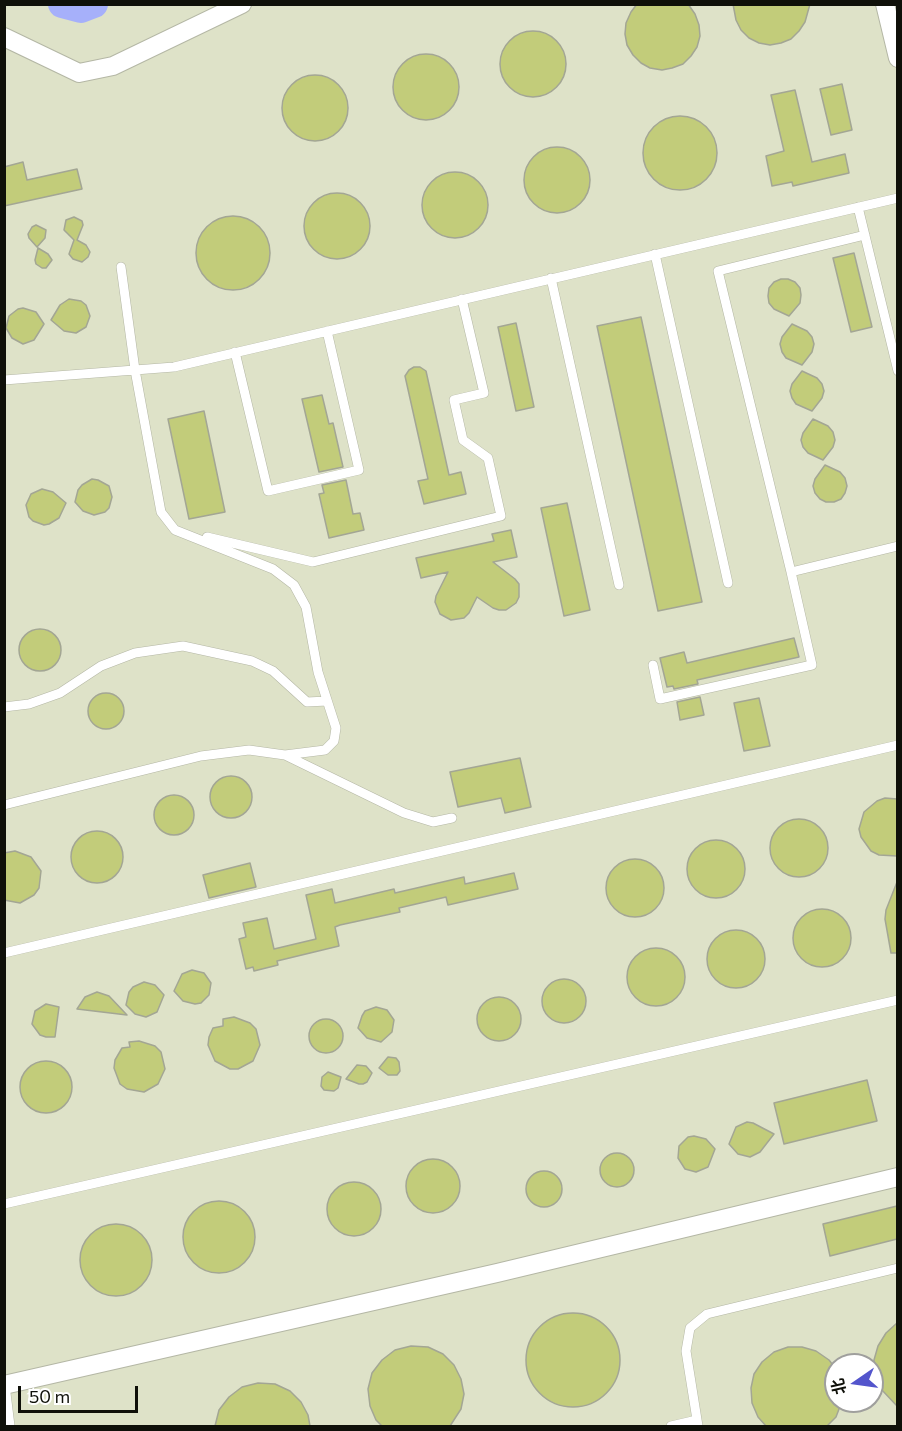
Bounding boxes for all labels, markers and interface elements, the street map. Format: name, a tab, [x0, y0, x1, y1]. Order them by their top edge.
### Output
north arrow	[824, 1353, 884, 1413]
scale bar	[21, 1374, 141, 1412]
text: 北	[827, 1377, 849, 1397]
text: 50 m	[29, 1385, 70, 1407]

